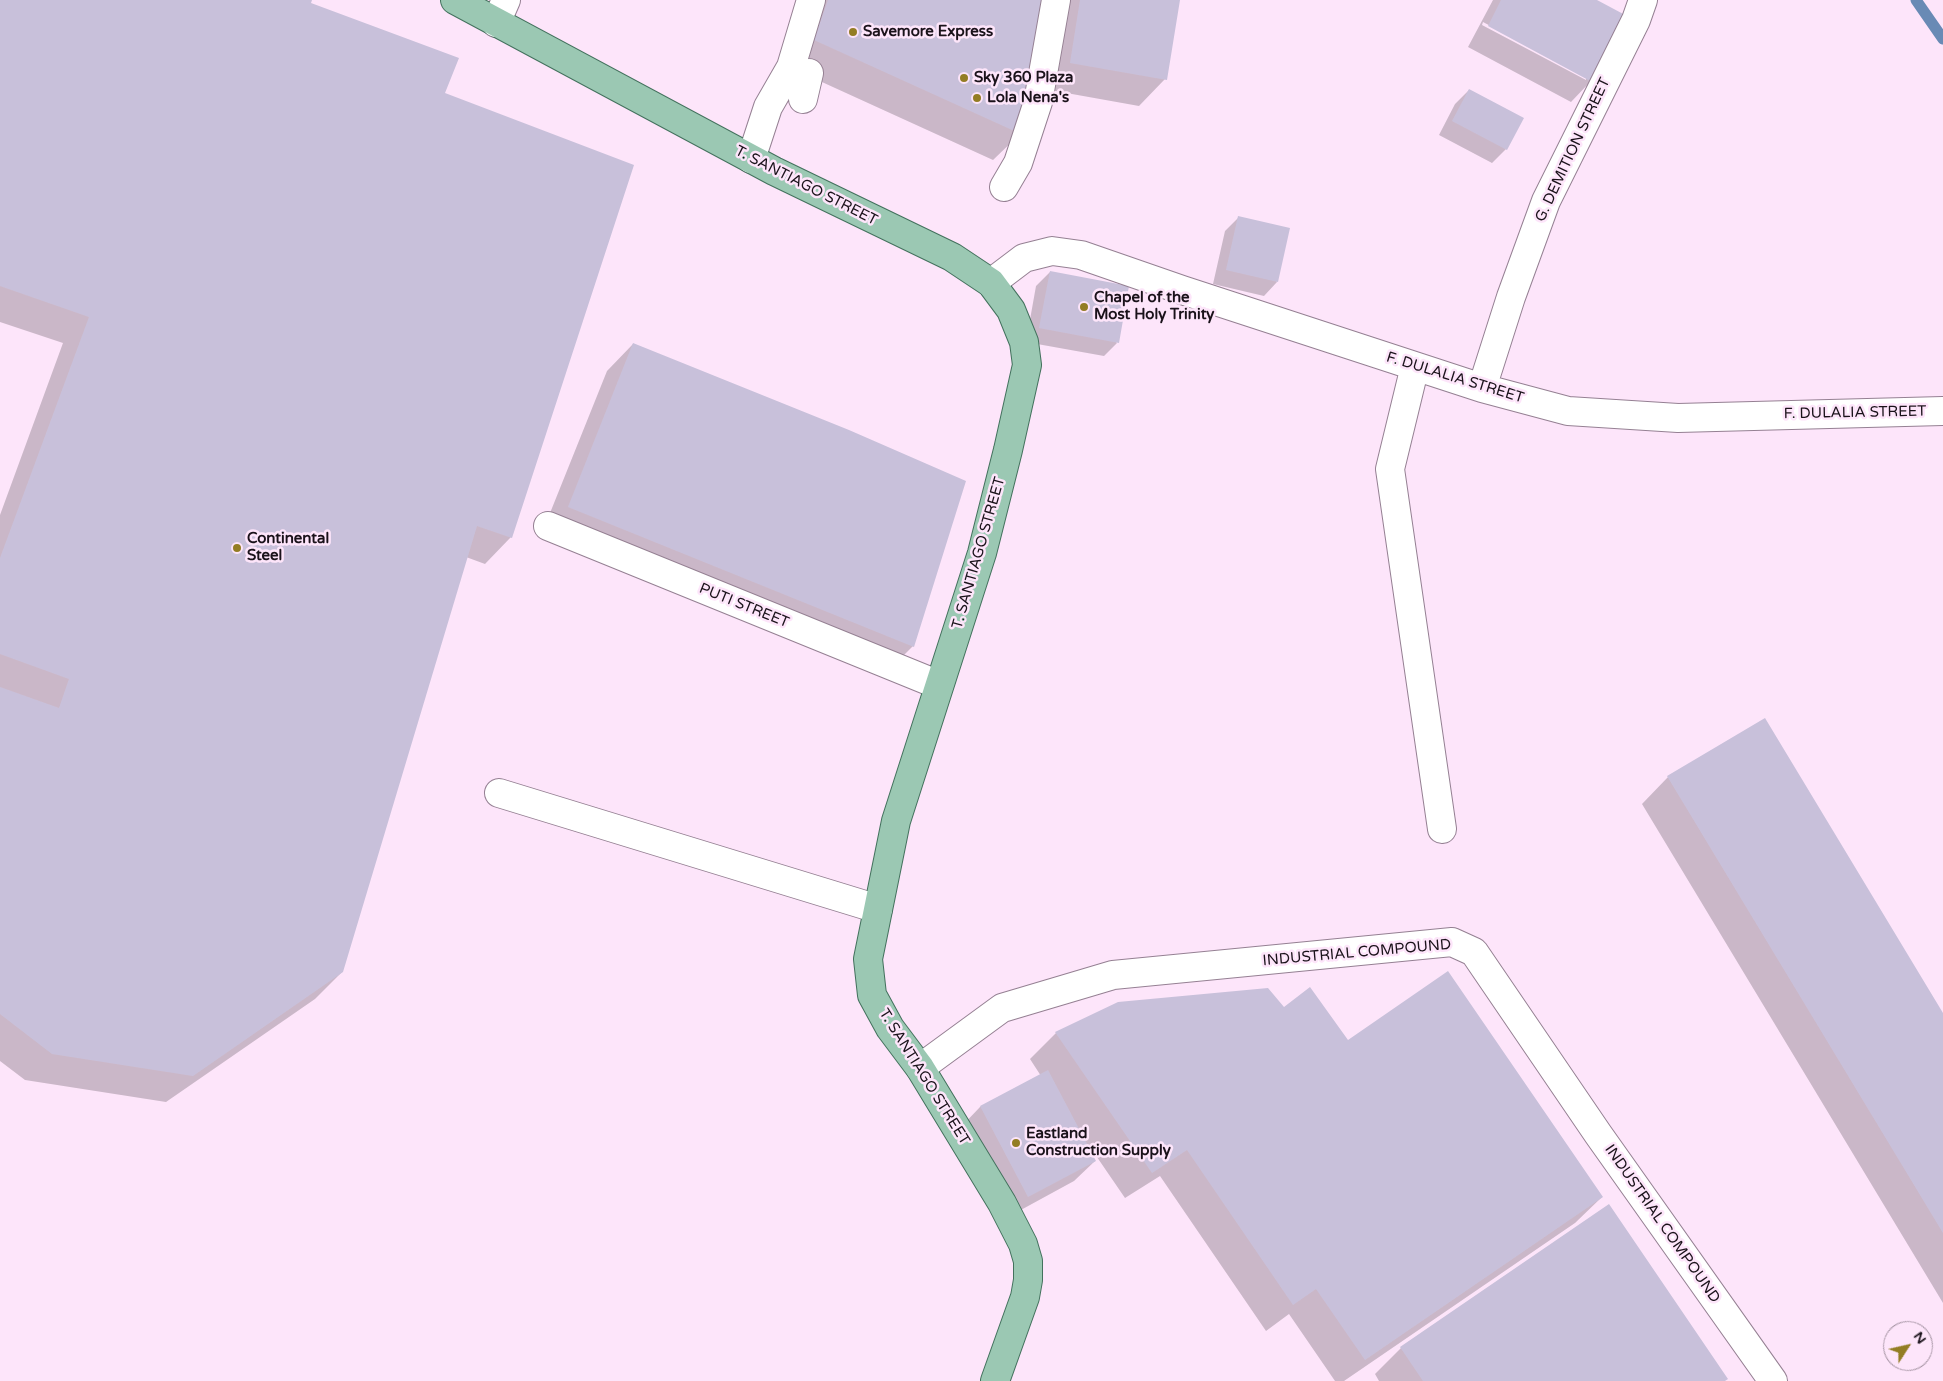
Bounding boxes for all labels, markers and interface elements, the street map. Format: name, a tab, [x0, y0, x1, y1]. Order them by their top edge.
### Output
place label: Savemore Express	[863, 23, 993, 41]
marker: Savemore Express	[847, 26, 859, 38]
place label: Sky 360 Plaza	[974, 69, 1073, 87]
marker: Sky 360 Plaza	[958, 72, 970, 84]
street label: G. DEMITION STREET	[1532, 75, 1614, 225]
place label: Lola Nena's	[987, 89, 1069, 107]
marker: Lola Nena's	[971, 92, 983, 104]
street label: T. SANTIAGO STREET	[732, 142, 880, 230]
place label: Chapel of the Most Holy Trinity	[1094, 289, 1214, 324]
marker: Chapel of the Most Holy Trinity	[1078, 301, 1090, 313]
street label: F. DULALIA STREET	[1384, 349, 1526, 407]
street label: F. DULALIA STREET	[1783, 403, 1927, 423]
street label: T. SANTIAGO STREET	[949, 475, 1009, 631]
place label: Continental Steel	[247, 530, 329, 565]
marker: Continental Steel	[231, 542, 243, 554]
street label: PUTI STREET	[696, 580, 792, 632]
street label: INDUSTRIAL COMPOUND	[1262, 936, 1452, 970]
street label: T. SANTIAGO STREET	[875, 1006, 973, 1148]
place label: Eastland Construction Supply	[1026, 1125, 1171, 1160]
marker: Eastland Construction Supply	[1010, 1137, 1022, 1149]
street label: INDUSTRIAL COMPOUND	[1600, 1141, 1724, 1307]
north arrow	[1883, 1321, 1933, 1371]
text: N	[1910, 1328, 1930, 1347]

